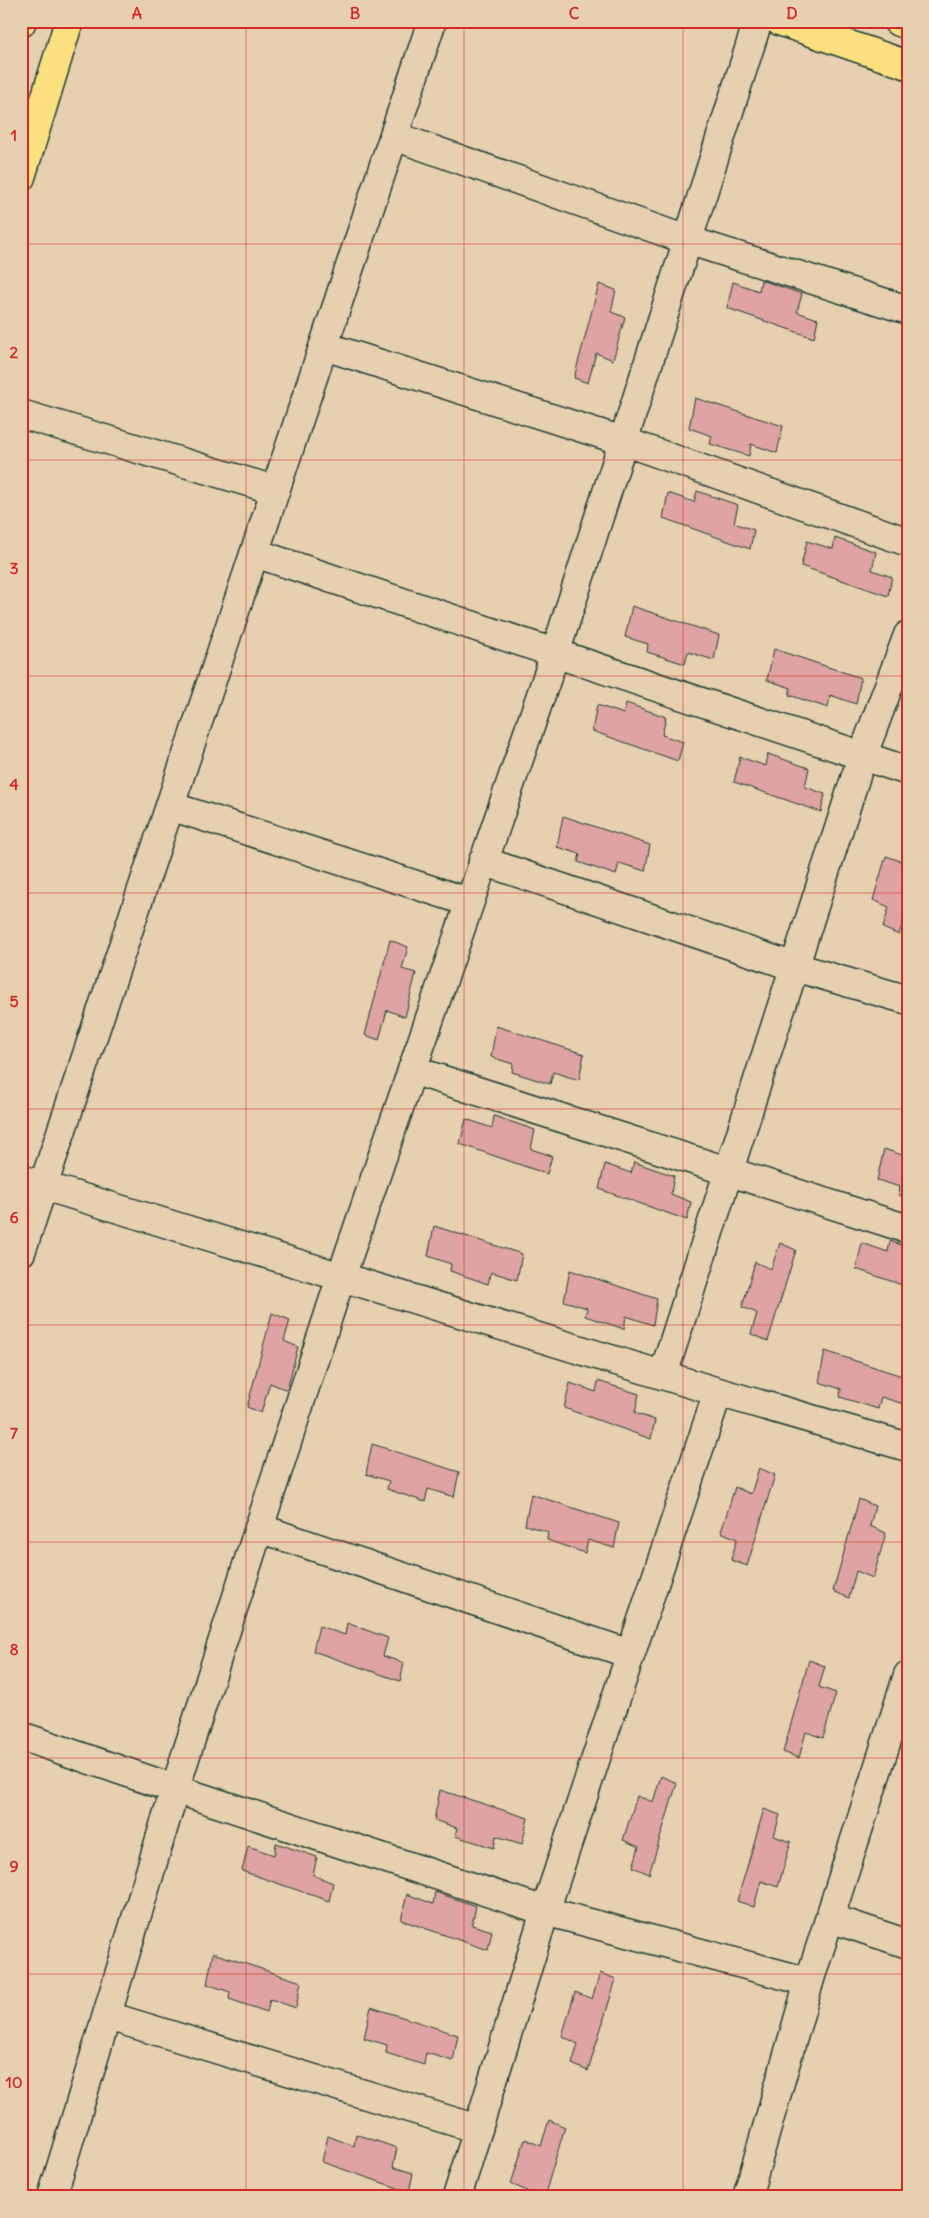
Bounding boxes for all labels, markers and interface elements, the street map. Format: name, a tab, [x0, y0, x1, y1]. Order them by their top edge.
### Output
text: A	[132, 3, 142, 23]
text: B	[350, 3, 361, 23]
text: C	[569, 3, 580, 23]
text: D	[786, 3, 798, 23]
text: 1	[11, 125, 17, 145]
text: 2	[10, 342, 19, 362]
text: 3	[9, 558, 19, 578]
text: 4	[9, 774, 19, 794]
text: 5	[9, 991, 19, 1011]
text: 6	[9, 1207, 19, 1227]
text: 7	[10, 1423, 18, 1443]
text: 8	[9, 1639, 19, 1659]
text: 9	[9, 1856, 19, 1876]
text: 10	[6, 2072, 22, 2092]

